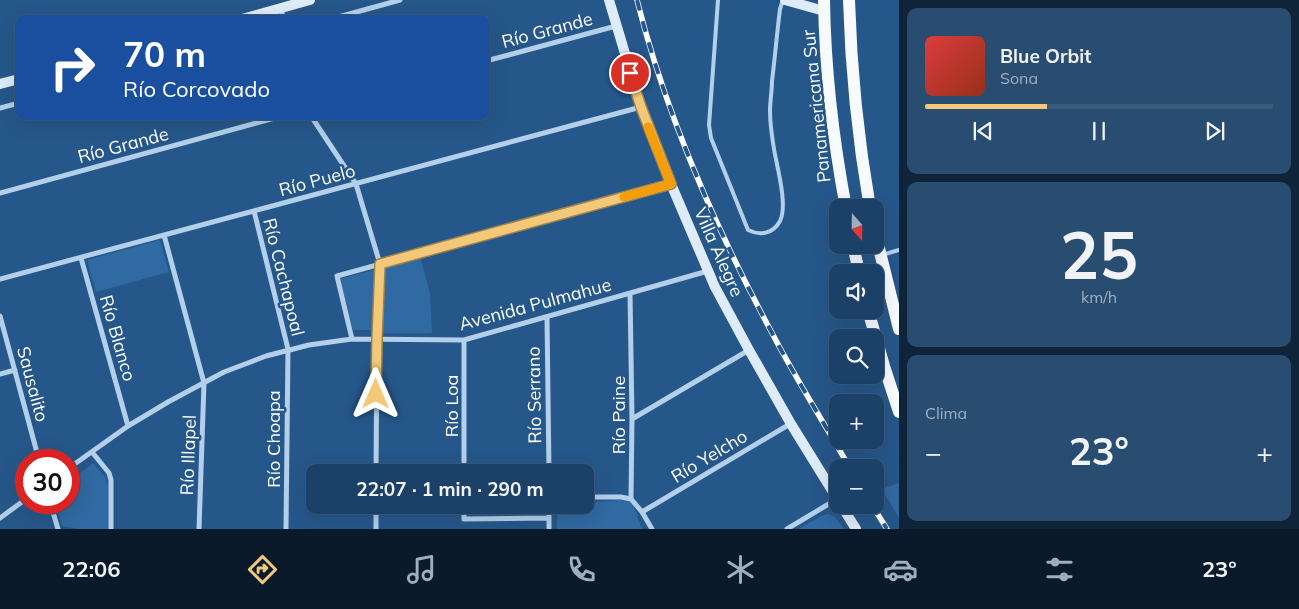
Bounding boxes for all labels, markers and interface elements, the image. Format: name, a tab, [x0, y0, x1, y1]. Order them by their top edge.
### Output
street label: Río Grande	[499, 7, 595, 53]
street label: Panamericana Sur	[796, 28, 835, 184]
text: 70 m	[123, 32, 206, 76]
icon: right	[40, 35, 105, 100]
text: Blue Orbit	[1000, 44, 1091, 68]
pin	[609, 52, 651, 94]
icon: arrive	[616, 59, 644, 87]
text: Sona	[1000, 68, 1038, 88]
text: Río Corcovado	[123, 75, 270, 103]
icon: previous	[969, 117, 997, 145]
icon: pause	[1085, 117, 1113, 145]
icon: next	[1201, 117, 1229, 145]
street label: Río Grande	[75, 122, 171, 168]
street label: Río Puelo	[276, 159, 358, 201]
north arrow	[829, 199, 884, 254]
map controls	[829, 199, 884, 514]
street label: Villa Alegre	[689, 204, 749, 300]
text: 25	[1060, 214, 1138, 295]
street label: Río Cachapoal	[258, 216, 310, 338]
button: sound	[829, 264, 884, 319]
street label: Avenida Pulmahue	[456, 273, 614, 335]
text: km/h	[1081, 287, 1117, 307]
street label: Río Blanco	[95, 292, 141, 384]
button: search	[829, 329, 884, 384]
street label: Sausalito	[12, 344, 54, 424]
street label: Río Serrano	[522, 346, 546, 444]
position arrow	[349, 367, 401, 419]
street label: Río Loa	[440, 375, 463, 437]
street label: Río Paine	[607, 376, 630, 454]
street label: Río Choapa	[262, 390, 285, 488]
button: +	[829, 394, 884, 449]
text: Clima	[925, 403, 967, 423]
street label: Río Illapel	[175, 414, 201, 496]
street label: Río Yelcho	[667, 424, 751, 488]
text: 23°	[1069, 427, 1129, 475]
text: −	[925, 435, 942, 470]
text: +	[1256, 435, 1273, 470]
speed limit sign: 30	[15, 449, 80, 514]
button: −	[829, 459, 884, 514]
text: 22:07 · 1 min · 290 m	[356, 477, 544, 501]
icon: directions	[245, 552, 280, 587]
icon: music	[404, 552, 439, 587]
icon: phone	[564, 552, 599, 587]
icon: climate	[723, 552, 758, 587]
icon: car	[883, 552, 918, 587]
icon: filters	[1042, 552, 1077, 587]
text: 22:06	[62, 555, 121, 583]
text: 23°	[1202, 555, 1237, 583]

